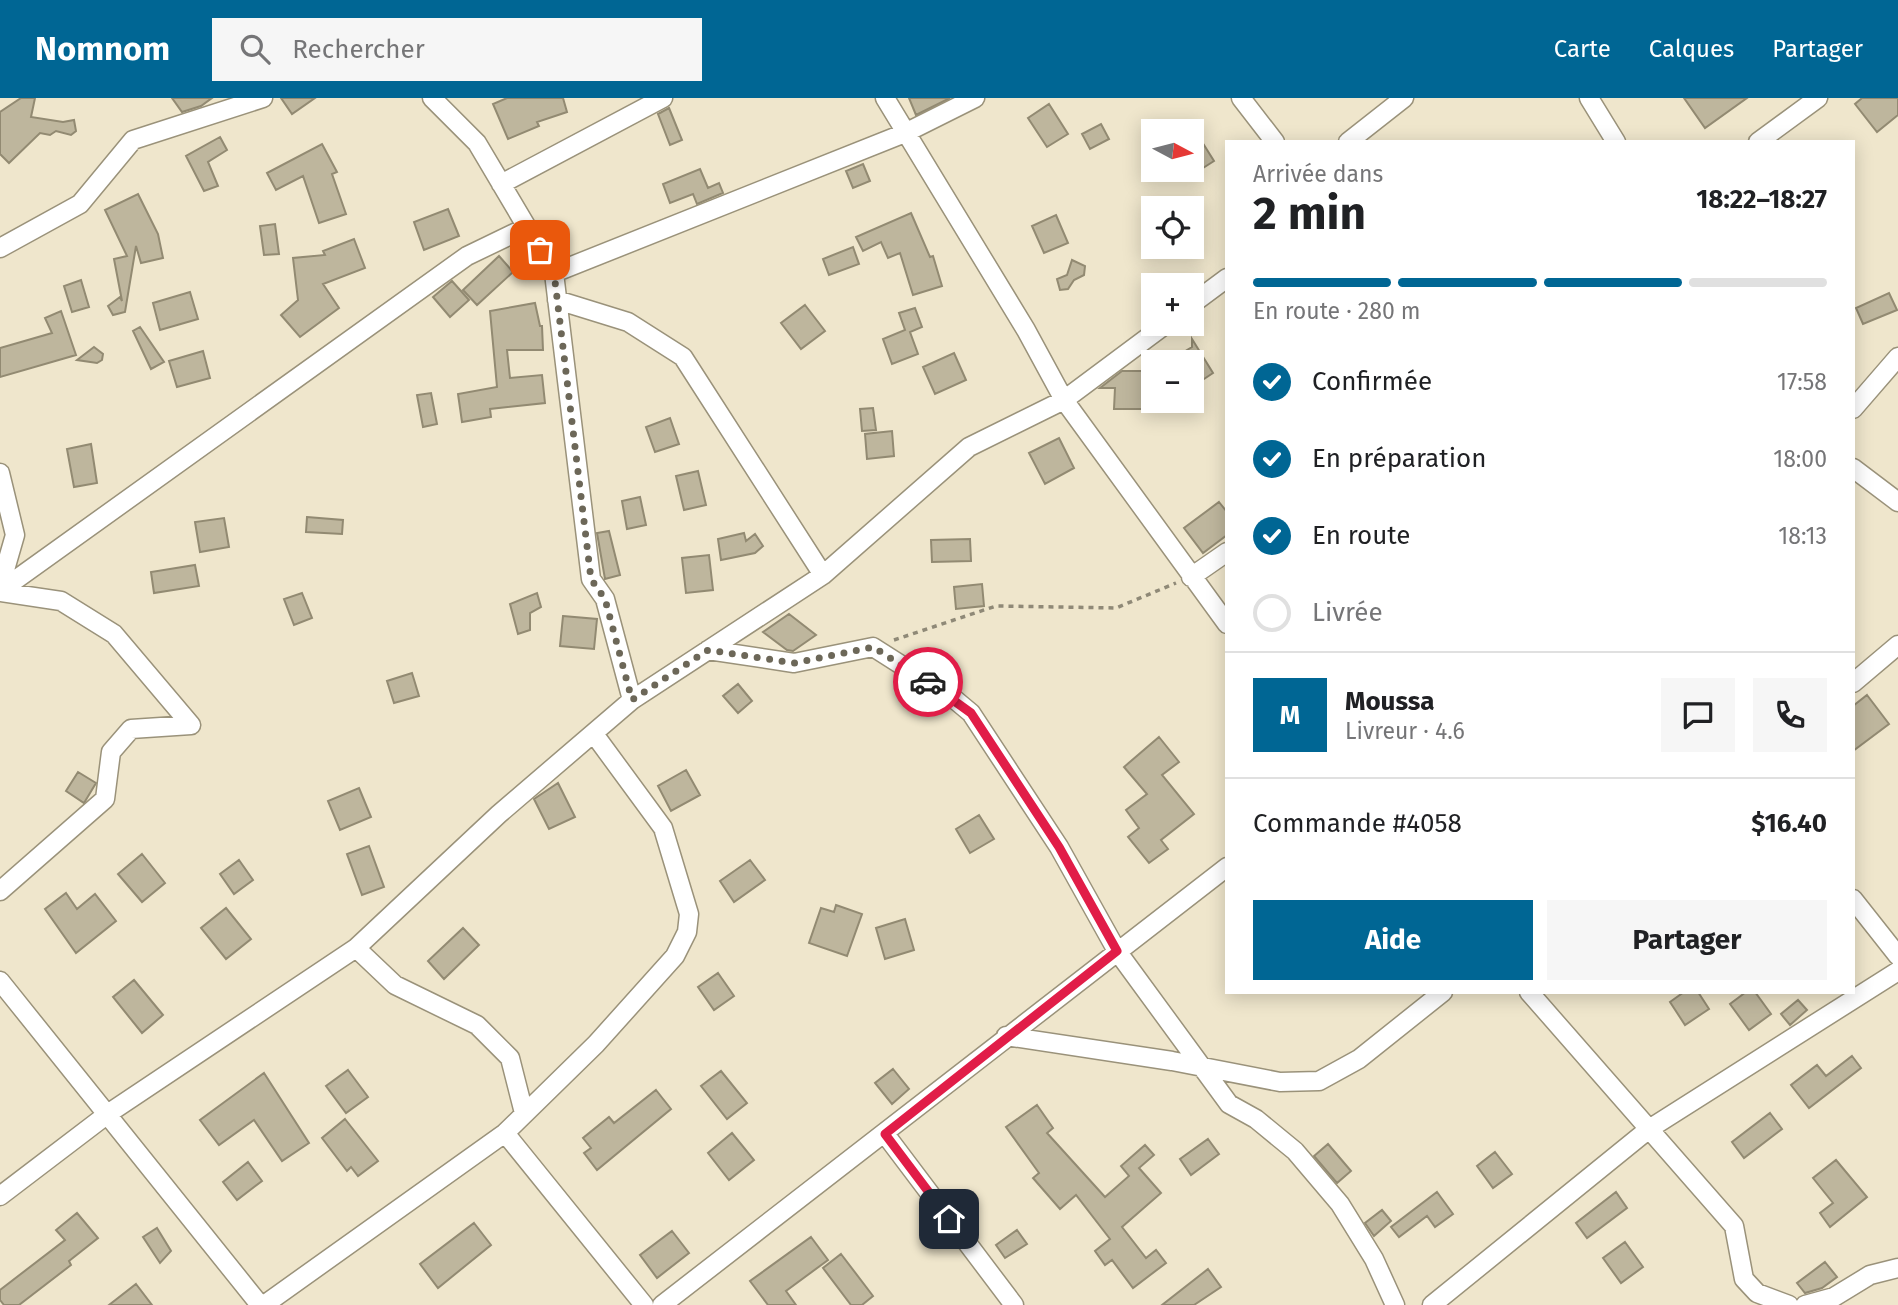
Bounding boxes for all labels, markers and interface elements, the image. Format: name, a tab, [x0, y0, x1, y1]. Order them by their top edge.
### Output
search box	[212, 18, 702, 81]
text: Nomnom	[35, 29, 170, 69]
icon: search	[236, 30, 274, 68]
text: Rechercher	[292, 34, 425, 65]
text: Carte	[1554, 35, 1611, 63]
text: Calques	[1649, 35, 1734, 63]
text: Partager	[1772, 35, 1863, 63]
north arrow	[1141, 119, 1204, 182]
map controls	[1141, 119, 1204, 413]
text: Arrivée dans	[1253, 160, 1383, 188]
text: 18:22–18:27	[1696, 184, 1827, 215]
text: 2 min	[1253, 186, 1366, 241]
button: locate	[1141, 196, 1204, 259]
pin	[510, 220, 570, 280]
icon: bag	[521, 231, 559, 269]
button: +	[1141, 273, 1204, 336]
text: En route · 280 m	[1253, 297, 1421, 325]
button: −	[1141, 350, 1204, 413]
icon: check	[1253, 363, 1291, 401]
text: Confirmée	[1312, 366, 1432, 397]
text: 17:58	[1777, 368, 1827, 396]
icon: check	[1253, 440, 1291, 478]
text: En préparation	[1312, 443, 1486, 474]
text: 18:00	[1773, 445, 1827, 473]
icon: check	[1253, 517, 1291, 555]
text: En route	[1312, 520, 1411, 551]
text: 18:13	[1778, 522, 1827, 550]
text: Livrée	[1312, 597, 1383, 628]
courier	[893, 647, 963, 717]
icon: car	[909, 663, 947, 701]
button: chat	[1661, 678, 1735, 752]
button: phone	[1753, 678, 1827, 752]
text: Moussa	[1345, 686, 1434, 717]
text: M	[1280, 700, 1300, 731]
text: Livreur · 4.6	[1345, 717, 1465, 745]
text: Commande #4058	[1253, 808, 1462, 839]
text: $16.40	[1751, 808, 1827, 839]
button: Aide	[1253, 900, 1533, 980]
button: Partager	[1547, 900, 1827, 980]
pin	[919, 1189, 979, 1249]
icon: home	[930, 1200, 968, 1238]

